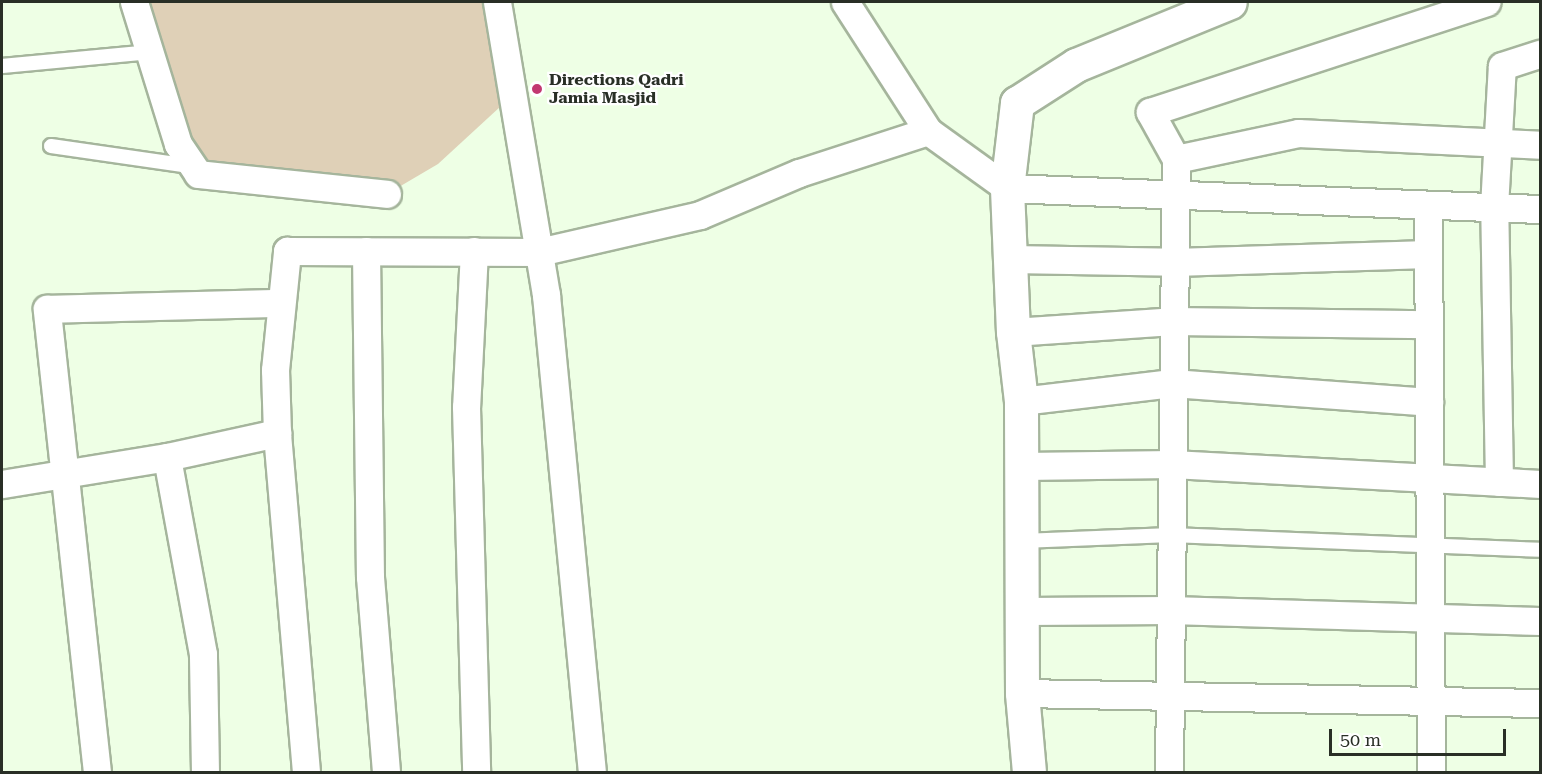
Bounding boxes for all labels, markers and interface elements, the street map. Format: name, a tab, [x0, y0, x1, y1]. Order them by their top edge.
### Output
place label: Directions Qadri Jamia Masjid	[549, 70, 684, 108]
marker: Directions Qadri Jamia Masjid	[530, 82, 544, 96]
scale bar	[1332, 717, 1509, 755]
text: 50 m	[1340, 729, 1381, 750]

